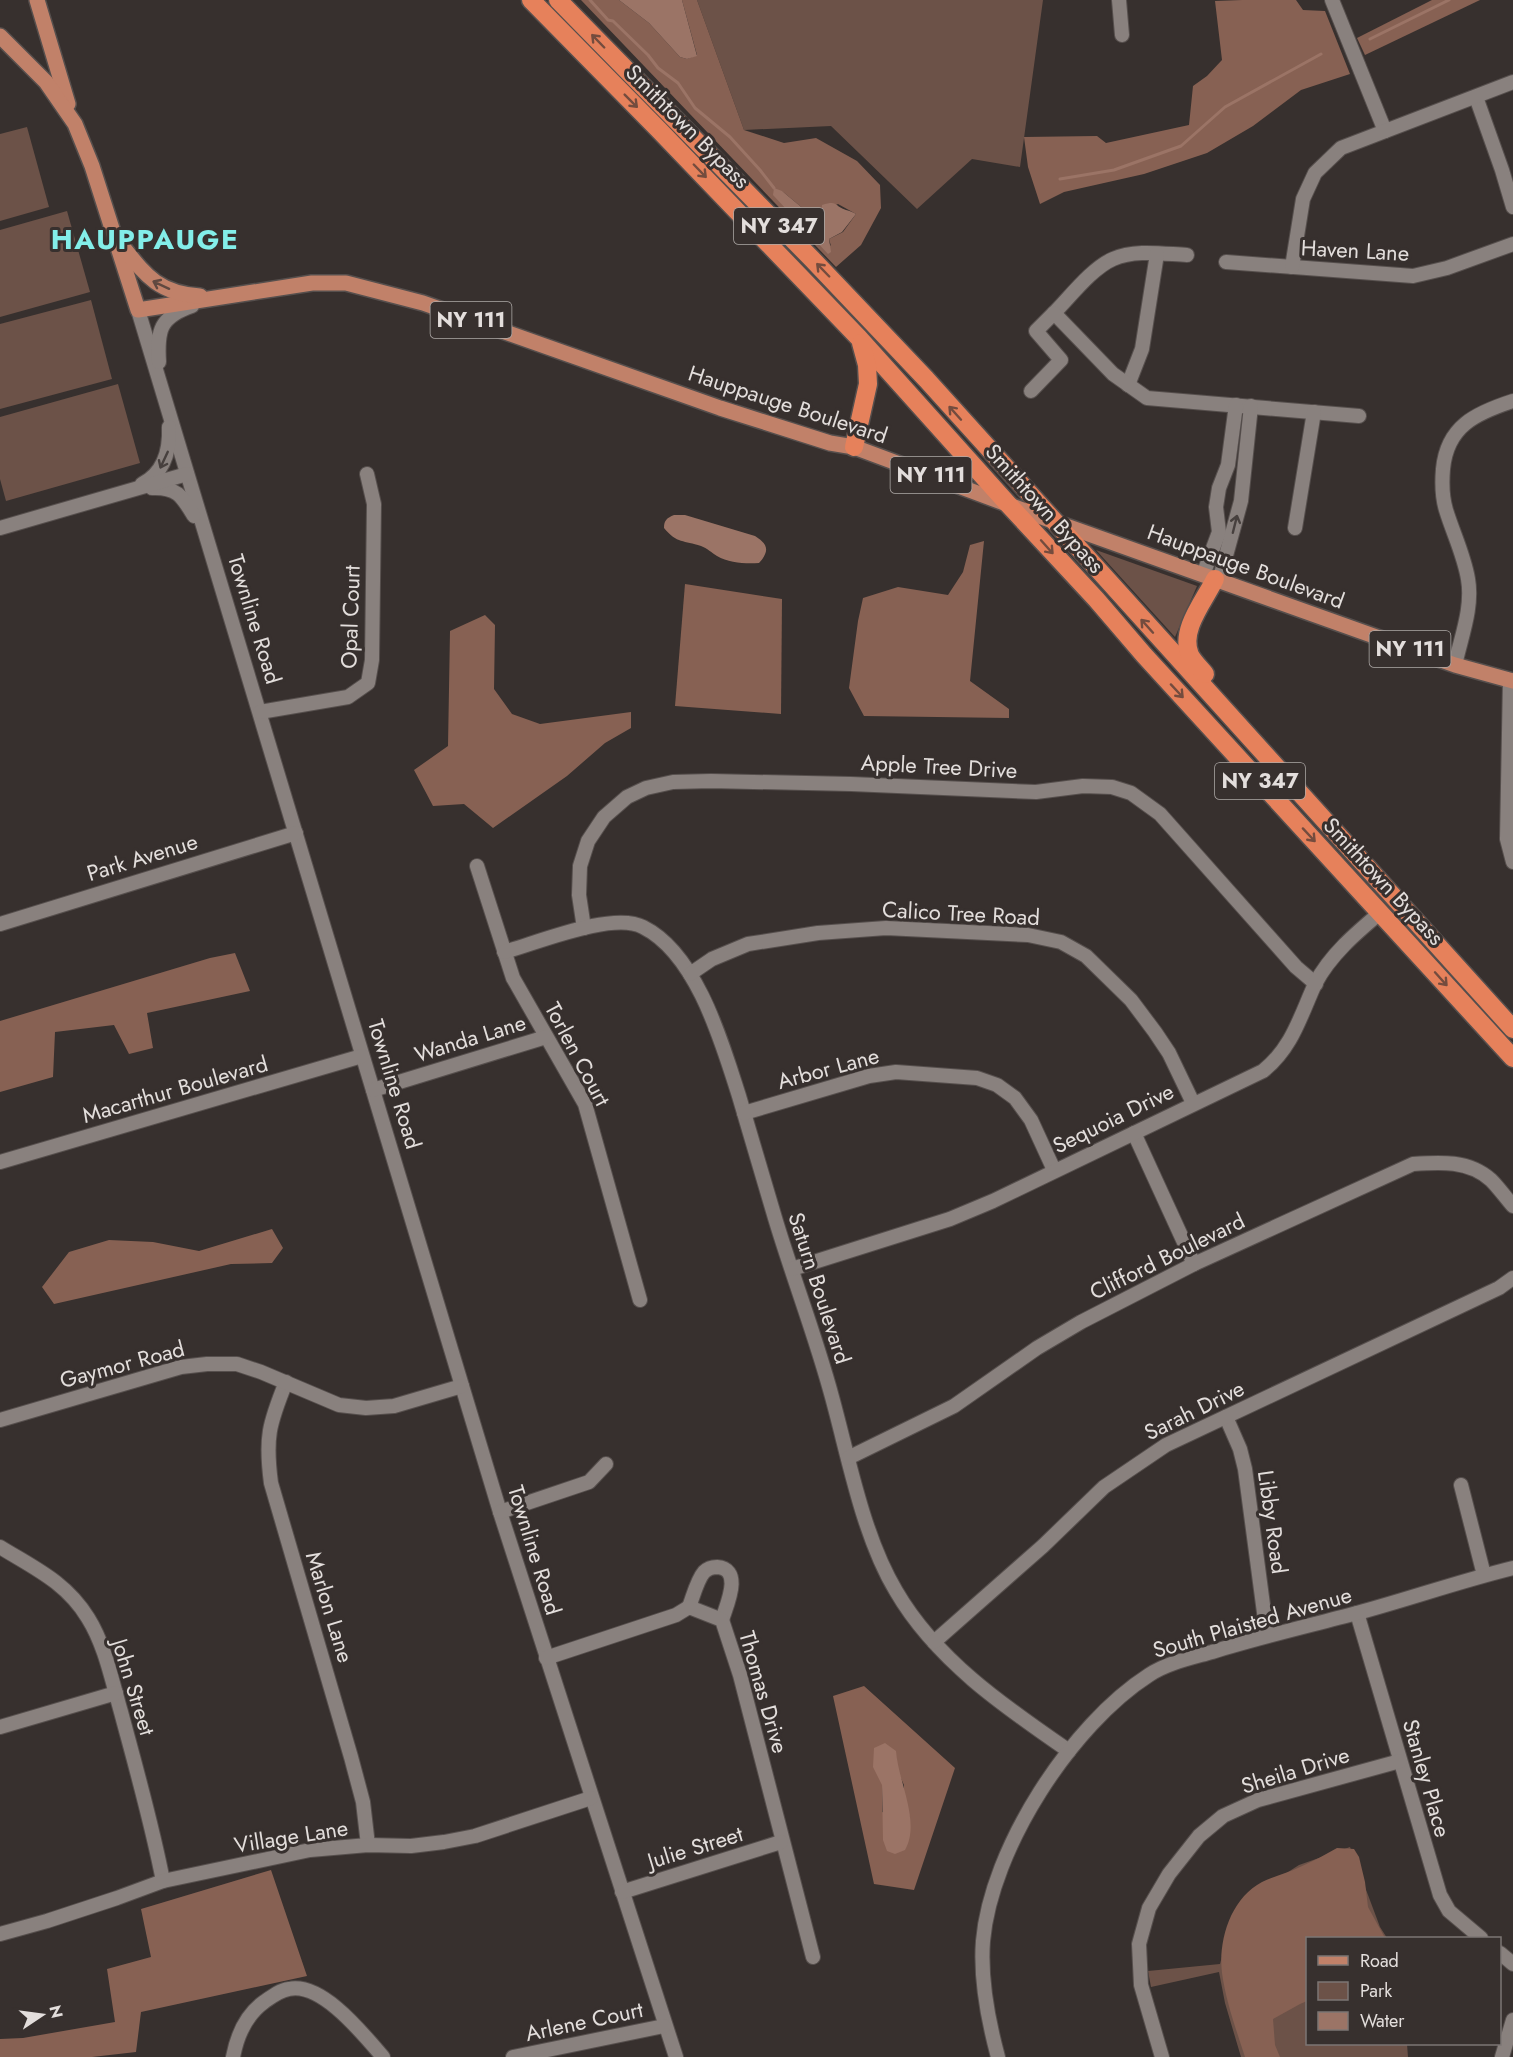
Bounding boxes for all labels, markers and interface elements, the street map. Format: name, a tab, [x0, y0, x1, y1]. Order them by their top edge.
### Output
one-way arrow	[591, 34, 606, 49]
street label: Smithtown Bypass	[618, 56, 758, 196]
one-way arrow	[623, 94, 638, 109]
one-way arrow	[693, 164, 707, 179]
road number: NY 347	[734, 208, 824, 244]
district label: HAUPPAUGE	[51, 219, 239, 260]
street label: Haven Lane	[1300, 231, 1410, 269]
one-way arrow	[816, 263, 830, 278]
one-way arrow	[152, 278, 170, 290]
road number: NY 111	[430, 302, 512, 338]
street label: Hauppauge Boulevard	[684, 357, 892, 451]
one-way arrow	[948, 406, 963, 421]
street label: Smithtown Bypass	[978, 436, 1112, 580]
one-way arrow	[157, 451, 169, 469]
road number: NY 111	[890, 457, 972, 493]
street label: Hauppauge Boulevard	[1143, 515, 1349, 617]
one-way arrow	[1229, 515, 1241, 534]
one-way arrow	[1040, 539, 1054, 554]
street label: Townline Road	[220, 550, 290, 688]
street label: Opal Court	[332, 564, 368, 669]
one-way arrow	[1140, 619, 1154, 634]
road number: NY 111	[1370, 631, 1450, 667]
one-way arrow	[1170, 684, 1184, 699]
street label: Apple Tree Drive	[860, 746, 1018, 786]
road number: NY 347	[1215, 763, 1305, 799]
street label: Smithtown Bypass	[1316, 810, 1452, 952]
street label: Park Avenue	[83, 825, 201, 889]
one-way arrow	[1302, 827, 1316, 842]
street label: Calico Tree Road	[881, 893, 1041, 933]
one-way arrow	[1434, 971, 1448, 986]
street label: Torlen Court	[537, 996, 619, 1112]
street label: Wanda Lane	[410, 1006, 530, 1070]
street label: Townline Road	[360, 1015, 430, 1153]
street label: Arbor Lane	[774, 1039, 882, 1097]
street label: Macarthur Boulevard	[78, 1047, 272, 1131]
street label: Sequoia Drive	[1047, 1075, 1179, 1161]
street label: Clifford Boulevard	[1084, 1204, 1250, 1308]
street label: Saturn Boulevard	[780, 1208, 860, 1368]
street label: Gaymor Road	[56, 1332, 188, 1396]
street label: Sarah Drive	[1139, 1372, 1249, 1448]
street label: Libby Road	[1250, 1468, 1296, 1576]
street label: Townline Road	[500, 1481, 570, 1619]
street label: Marlon Lane	[298, 1548, 362, 1666]
street label: South Plaisted Avenue	[1149, 1578, 1355, 1666]
street label: Thomas Drive	[731, 1627, 797, 1757]
street label: John Street	[103, 1632, 164, 1740]
street label: Stanley Place	[1395, 1715, 1459, 1841]
street label: Sheila Drive	[1237, 1738, 1353, 1802]
street label: Village Lane	[232, 1811, 350, 1861]
street label: Julie Street	[641, 1817, 747, 1878]
legend	[1306, 1937, 1501, 2045]
text: Road	[1360, 1948, 1399, 1974]
text: Park	[1360, 1978, 1392, 2004]
north arrow	[12, 1985, 72, 2045]
street label: Arlene Court	[522, 1993, 646, 2049]
text: N	[43, 2003, 69, 2021]
text: Water	[1360, 2008, 1405, 2034]

